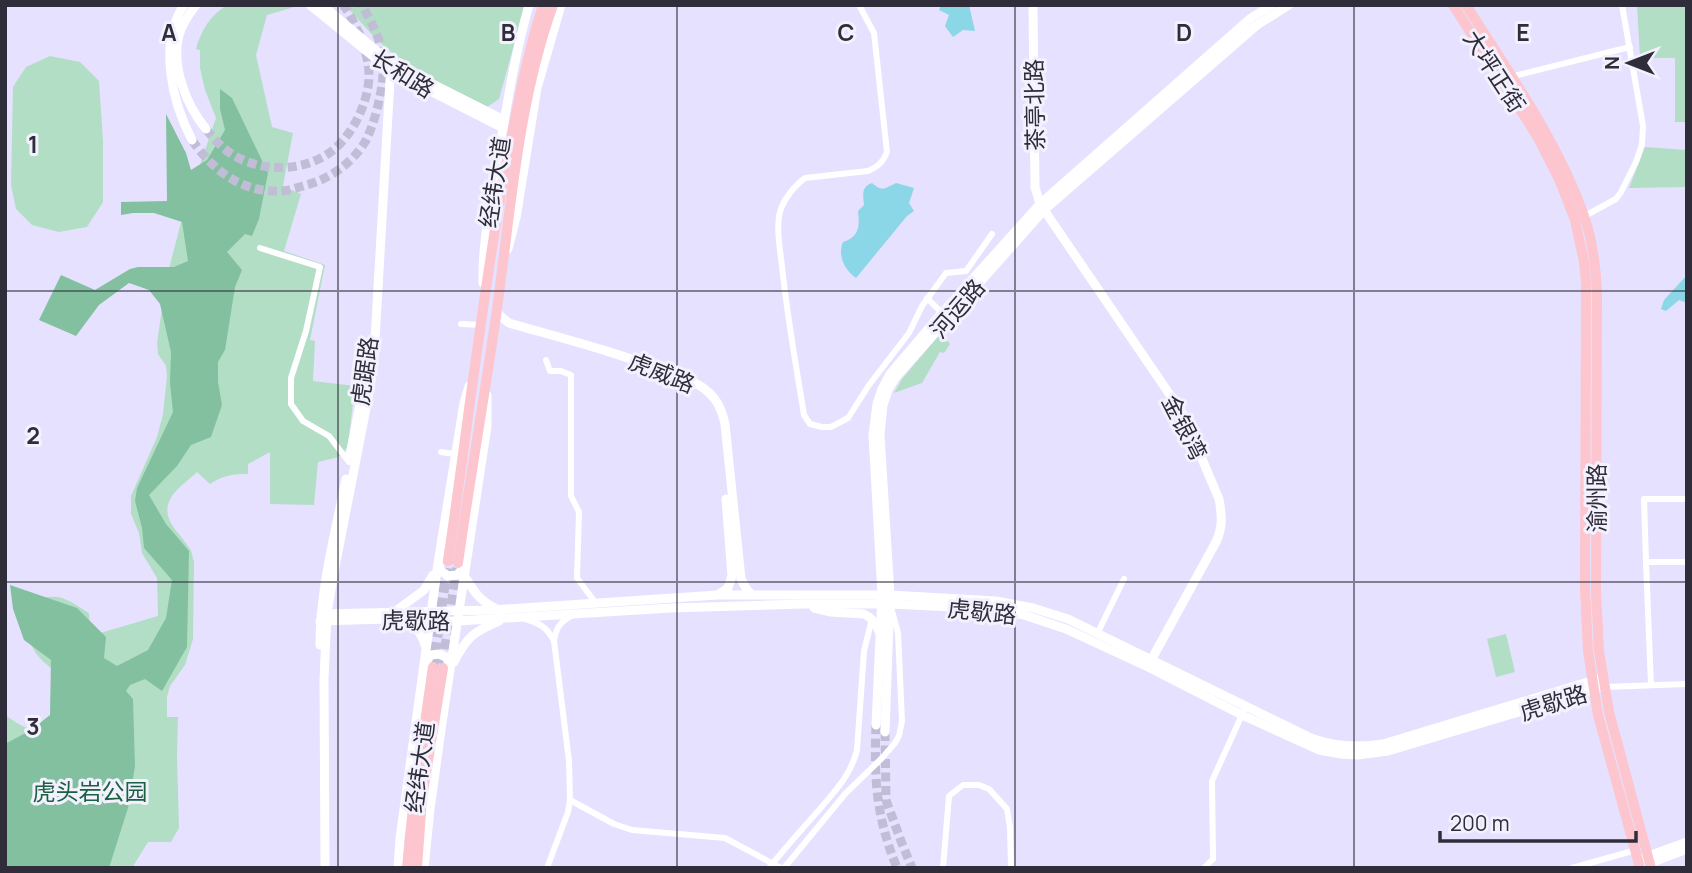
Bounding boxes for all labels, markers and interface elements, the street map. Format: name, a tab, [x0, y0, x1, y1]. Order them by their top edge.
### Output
text: A	[161, 16, 177, 48]
text: B	[501, 16, 515, 48]
text: C	[838, 16, 855, 48]
text: D	[1176, 16, 1192, 48]
text: E	[1516, 16, 1530, 48]
street label: 大坪正街	[1457, 24, 1533, 118]
north arrow	[1594, 28, 1664, 98]
street label: 长和路	[365, 41, 441, 105]
text: N	[1599, 56, 1625, 70]
street label: 茶亭北路	[1017, 59, 1051, 151]
text: 1	[28, 128, 38, 160]
street label: 经纬大道	[471, 134, 517, 230]
street label: 河运路	[922, 271, 992, 345]
street label: 虎踞路	[343, 335, 385, 407]
street label: 虎威路	[624, 344, 700, 400]
street label: 金银湾	[1155, 389, 1215, 465]
text: 2	[26, 419, 40, 451]
street label: 渝州路	[1580, 464, 1612, 533]
street label: 虎歇路	[946, 591, 1018, 631]
street label: 虎歇路	[381, 603, 451, 637]
street label: 虎歇路	[1515, 677, 1591, 727]
text: 3	[26, 710, 40, 742]
street label: 经纬大道	[397, 719, 441, 815]
park label: 虎头岩公园	[33, 775, 148, 807]
scale bar	[1440, 800, 1636, 844]
text: 200 m	[1450, 809, 1510, 837]

